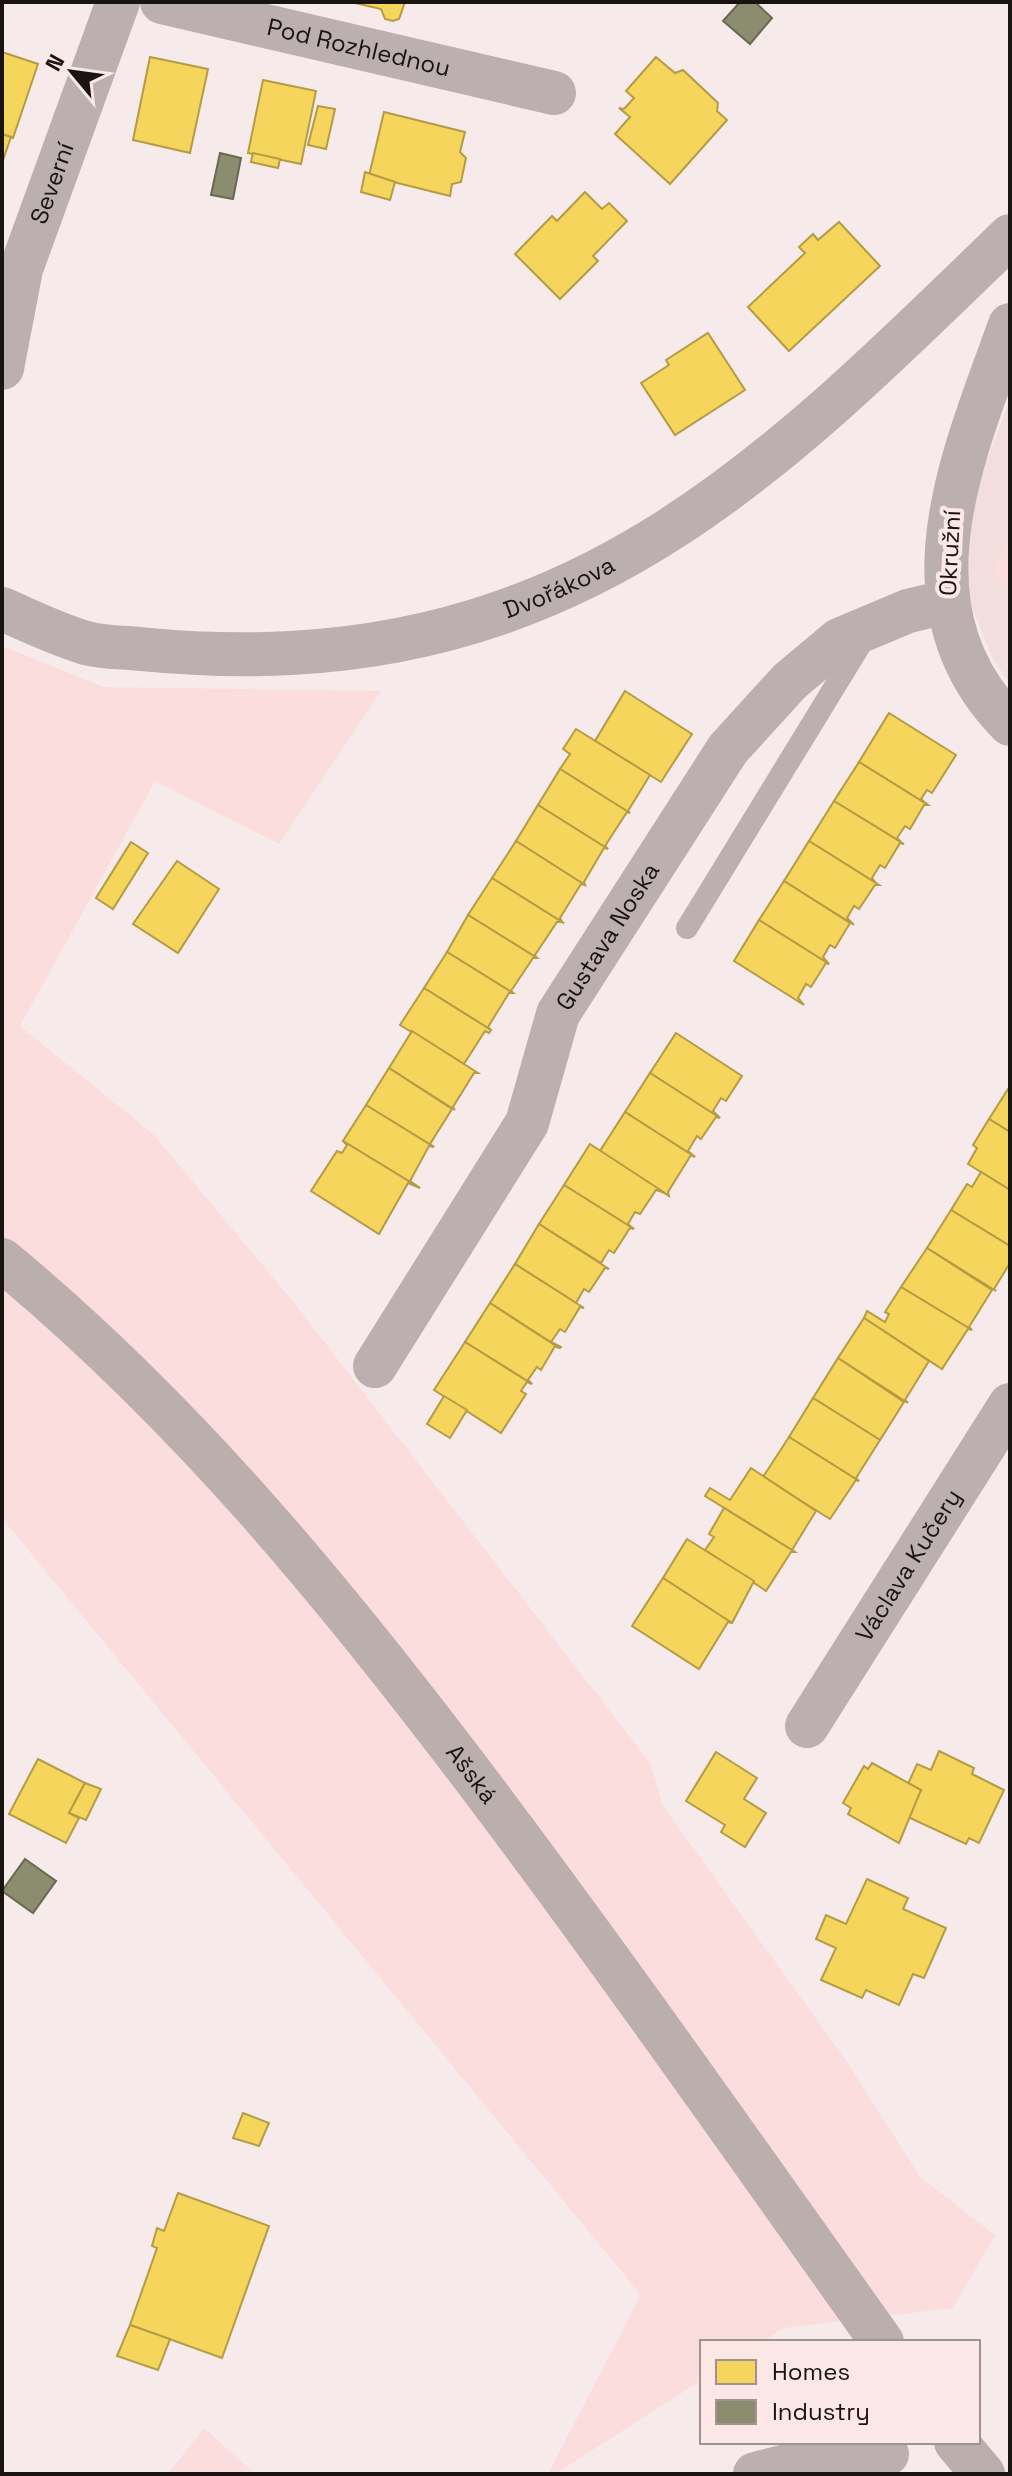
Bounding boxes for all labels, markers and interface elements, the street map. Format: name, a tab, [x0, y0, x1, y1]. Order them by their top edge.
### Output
street label: Pod Rozhlednou	[264, 11, 454, 83]
north arrow	[32, 32, 112, 112]
text: N	[39, 49, 70, 76]
street label: Severní	[23, 138, 81, 228]
street label: Okružní	[932, 509, 967, 597]
street label: Dvořákova	[499, 549, 620, 625]
street label: Gustava Noska	[548, 856, 666, 1016]
street label: Václava Kučery	[848, 1483, 968, 1647]
street label: Ašská	[440, 1738, 505, 1810]
legend	[700, 2340, 980, 2444]
text: Homes	[772, 2356, 850, 2387]
text: Industry	[772, 2396, 870, 2427]

